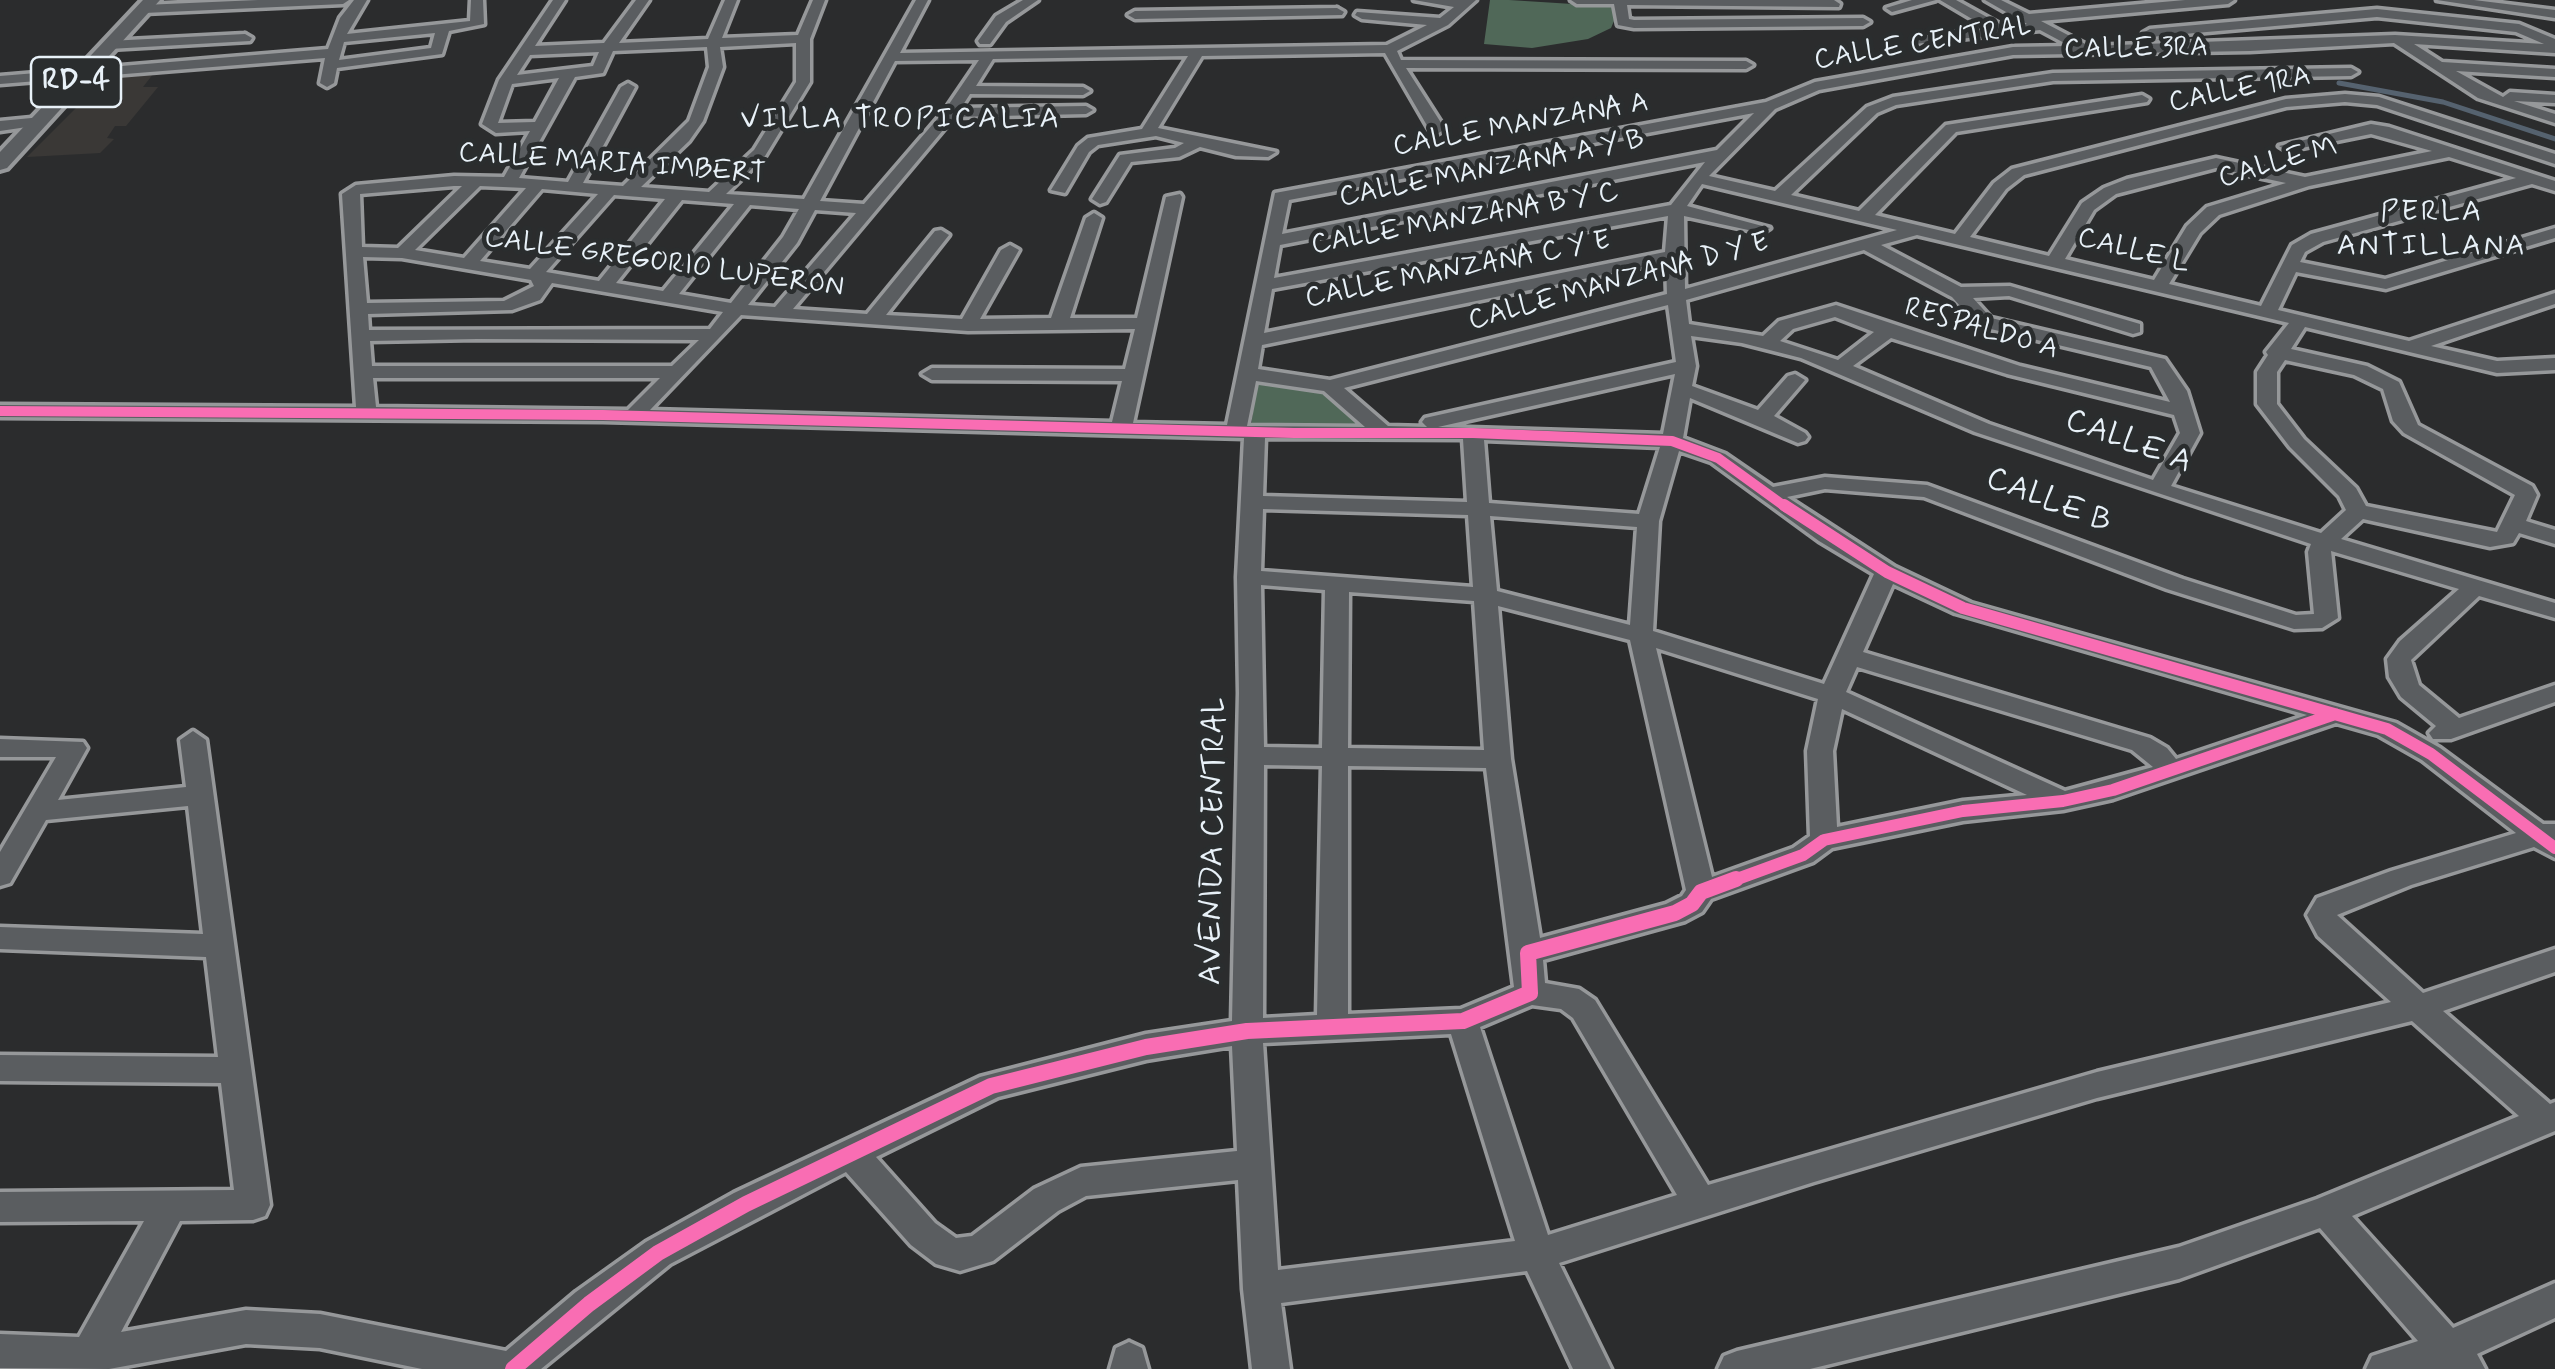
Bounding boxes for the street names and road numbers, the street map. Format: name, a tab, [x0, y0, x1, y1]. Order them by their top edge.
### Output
street label: CALLE CENTRAL	[1812, 11, 2034, 79]
street label: CALLE 3RA	[2064, 32, 2208, 68]
road number: RD-4	[31, 57, 121, 107]
street label: CALLE 1RA	[2166, 61, 2314, 121]
street label: CALLE MANZANA A	[1391, 87, 1651, 165]
street label: CALLE MANZANA A Y B	[1337, 124, 1647, 216]
street label: CALLE M	[2215, 131, 2341, 197]
street label: CALLE MARIA IMBERT	[457, 138, 767, 192]
street label: CALLE MANZANA B Y C	[1309, 176, 1621, 264]
street label: CALLE GREGORIO LUPERON	[482, 222, 846, 306]
street label: CALLE L	[2074, 222, 2192, 282]
street label: CALLE MANZANA C Y E	[1303, 225, 1613, 317]
street label: CALLE MANZANA D Y E	[1465, 227, 1773, 339]
street label: RESPALDO A	[1900, 292, 2062, 368]
street label: CALLE A	[2060, 402, 2196, 484]
street label: CALLE B	[1980, 461, 2116, 543]
street label: AVENIDA CENTRAL	[1193, 697, 1237, 985]

